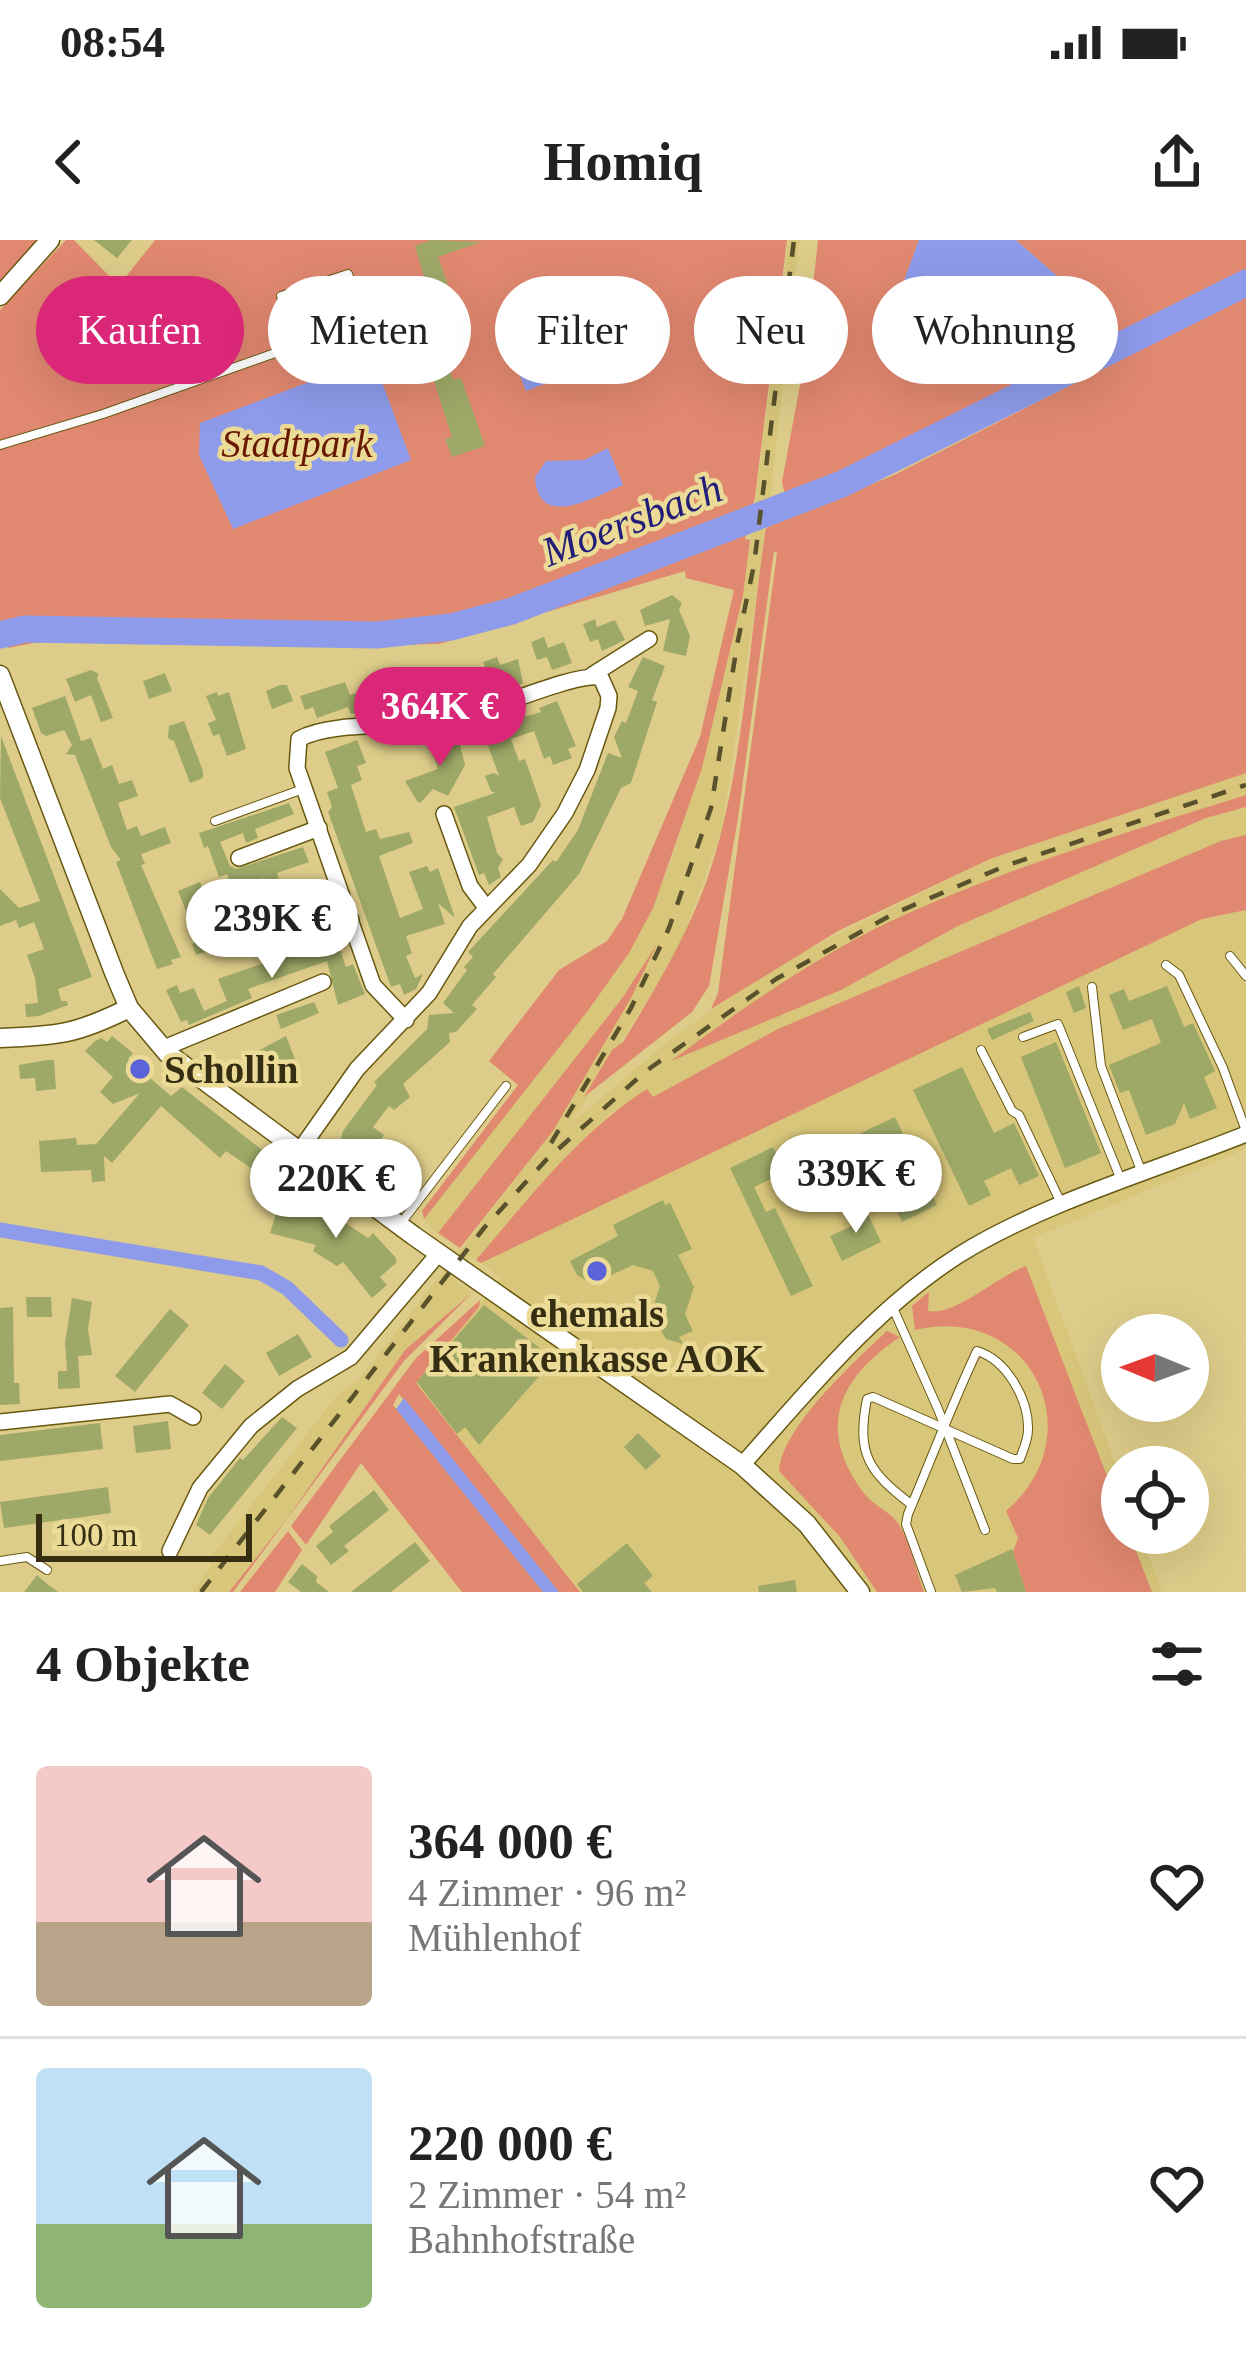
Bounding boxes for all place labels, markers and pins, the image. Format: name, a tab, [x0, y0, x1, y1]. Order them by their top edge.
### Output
pin: 364K €	[342, 667, 538, 769]
pin: 239K €	[174, 879, 370, 981]
place label: Schollin	[164, 1048, 299, 1091]
marker: Schollin	[127, 1056, 153, 1082]
pin: 339K €	[758, 1134, 954, 1236]
pin: 220K €	[238, 1139, 434, 1241]
marker: ehemals Krankenkasse AOK	[584, 1258, 610, 1284]
place label: ehemals Krankenkasse AOK	[430, 1292, 765, 1380]

